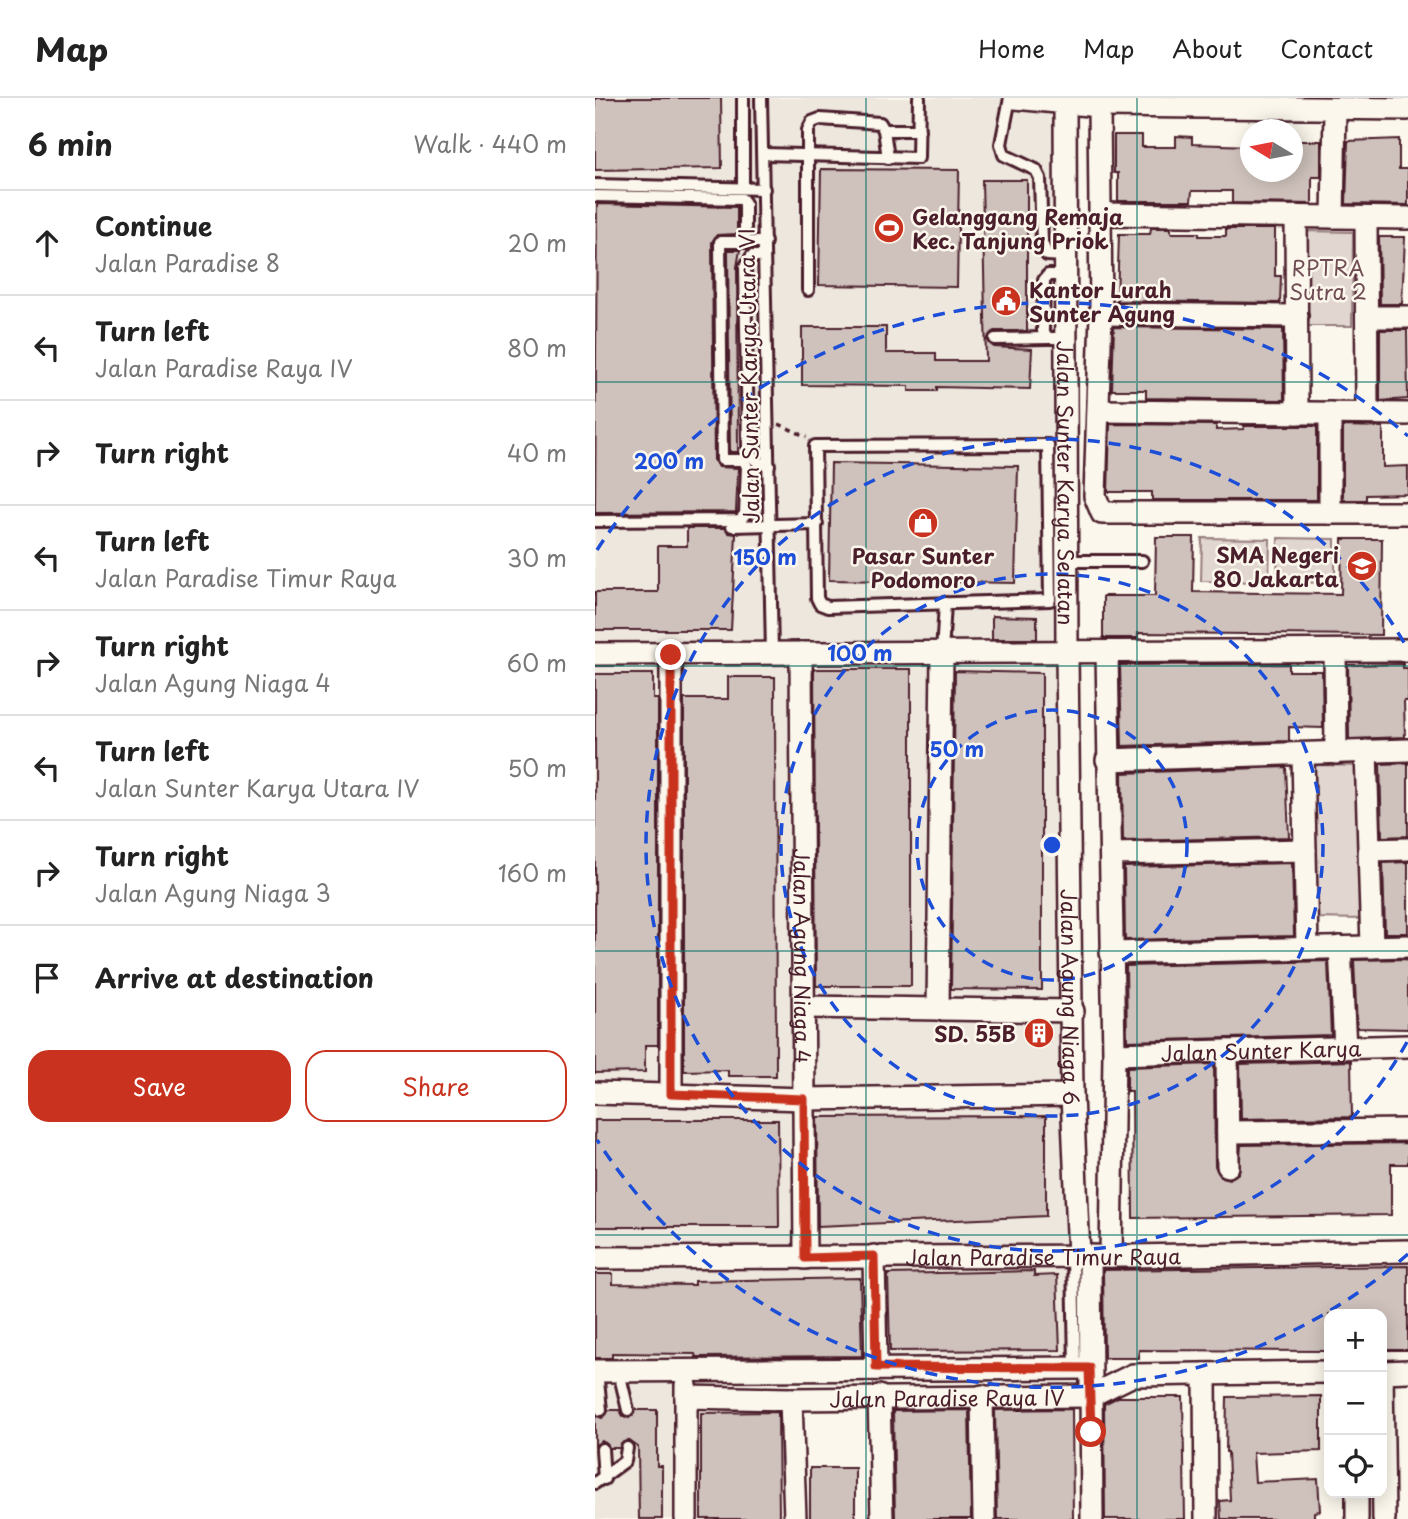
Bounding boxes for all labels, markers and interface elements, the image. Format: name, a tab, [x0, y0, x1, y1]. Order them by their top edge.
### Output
text: Map	[35, 23, 108, 73]
text: Home	[978, 30, 1045, 66]
text: Map	[1083, 30, 1134, 66]
text: About	[1172, 30, 1242, 66]
text: Contact	[1280, 30, 1373, 66]
north arrow	[1240, 119, 1303, 182]
text: 6 min	[28, 121, 113, 166]
text: Walk · 440 m	[414, 126, 567, 161]
place label: Gelanggang Remaja Kec. Tanjung Priok	[912, 200, 1124, 256]
text: Continue	[95, 206, 212, 245]
sports icon: Gelanggang Remaja Kec. Tanjung Priok	[872, 211, 906, 245]
icon: ahead	[28, 224, 66, 262]
text: 20 m	[508, 225, 567, 260]
street label: Jalan Sunter Karya Utara VI	[729, 228, 767, 524]
text: Jalan Paradise 8	[95, 245, 280, 280]
park label: RPTRA Sutra 2	[1289, 251, 1367, 307]
place label: Kantor Lurah Sunter Agung	[1029, 273, 1175, 329]
public building icon: Kantor Lurah Sunter Agung	[989, 284, 1023, 318]
text: Turn left	[95, 311, 210, 350]
icon: left	[28, 329, 66, 367]
text: 80 m	[507, 330, 567, 365]
street label: Jalan Sunter Karya Selatan	[1050, 341, 1083, 625]
text: Jalan Paradise Raya IV	[95, 350, 353, 385]
text: Turn right	[95, 433, 229, 472]
icon: right	[28, 434, 66, 472]
text: 40 m	[507, 435, 567, 470]
text: 200 m	[634, 444, 704, 476]
shop icon: Pasar Sunter Podomoro	[906, 506, 940, 540]
text: Turn left	[95, 521, 210, 560]
place label: SMA Negeri 80 Jakarta	[1213, 538, 1339, 594]
icon: left	[28, 539, 66, 577]
place label: Pasar Sunter Podomoro	[852, 539, 994, 595]
text: 30 m	[506, 540, 567, 575]
text: 150 m	[733, 540, 797, 572]
school or university icon: SMA Negeri 80 Jakarta	[1345, 549, 1379, 583]
text: Jalan Paradise Timur Raya	[95, 560, 396, 595]
text: Turn right	[95, 626, 229, 665]
text: 100 m	[827, 636, 893, 668]
route end	[655, 639, 686, 670]
icon: right	[28, 644, 66, 682]
text: 60 m	[507, 645, 567, 680]
text: Jalan Agung Niaga 4	[95, 665, 331, 700]
text: Turn left	[95, 731, 210, 770]
text: 50 m	[930, 732, 984, 764]
icon: left	[28, 749, 66, 787]
text: 50 m	[507, 750, 567, 785]
text: Jalan Sunter Karya Utara IV	[95, 770, 419, 805]
centre of rings	[1040, 833, 1064, 857]
text: Turn right	[95, 836, 229, 875]
street label: Jalan Agung Niaga 4	[786, 848, 820, 1064]
icon: right	[28, 854, 66, 892]
text: 160 m	[498, 855, 567, 890]
text: Jalan Agung Niaga 3	[95, 875, 331, 910]
street label: Jalan Agung Niaga 6	[1054, 889, 1088, 1106]
text: Arrive at destination	[95, 958, 374, 997]
icon: arrive	[28, 959, 66, 997]
building icon: SD. 55B	[1022, 1016, 1056, 1050]
place label: SD. 55B	[934, 1017, 1016, 1049]
street label: Jalan Sunter Karya	[1160, 1031, 1362, 1069]
button: Save	[28, 1050, 291, 1122]
button: Share	[305, 1050, 567, 1122]
street label: Jalan Paradise Timur Raya	[905, 1239, 1181, 1273]
map controls	[1324, 1309, 1387, 1498]
button: +	[1324, 1309, 1387, 1372]
button: −	[1324, 1372, 1387, 1435]
street label: Jalan Paradise Raya IV	[829, 1380, 1065, 1415]
route start	[1075, 1416, 1106, 1447]
button: locate	[1324, 1435, 1387, 1498]

